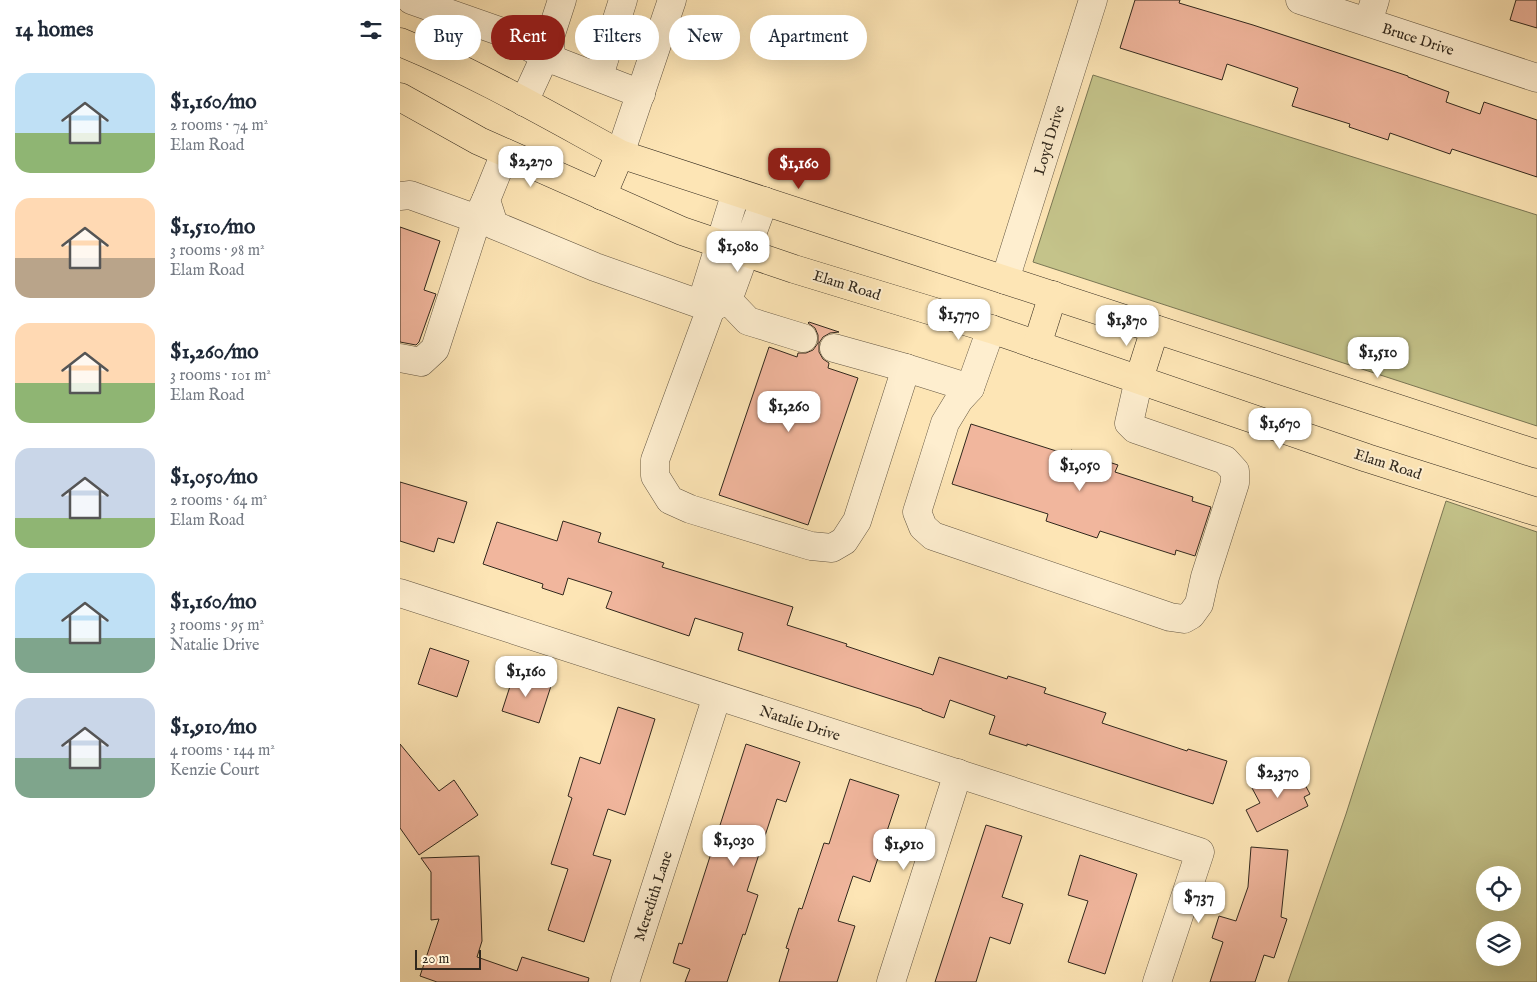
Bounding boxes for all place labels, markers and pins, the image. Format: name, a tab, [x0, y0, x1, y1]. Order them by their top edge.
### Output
pin: $2,270	[490, 146, 572, 188]
pin: $1,160	[758, 148, 840, 190]
pin: $1,080	[697, 230, 779, 273]
pin: $1,770	[918, 298, 1000, 341]
pin: $1,870	[1086, 304, 1168, 347]
pin: $1,510	[1337, 336, 1419, 379]
pin: $1,260	[748, 390, 830, 433]
pin: $1,670	[1239, 408, 1321, 450]
pin: $1,050	[1039, 450, 1121, 492]
pin: $1,160	[485, 656, 567, 698]
pin: $2,370	[1237, 756, 1319, 799]
pin: $1,030	[693, 824, 775, 867]
pin: $1,910	[863, 828, 945, 871]
pin: $737	[1169, 882, 1229, 924]

